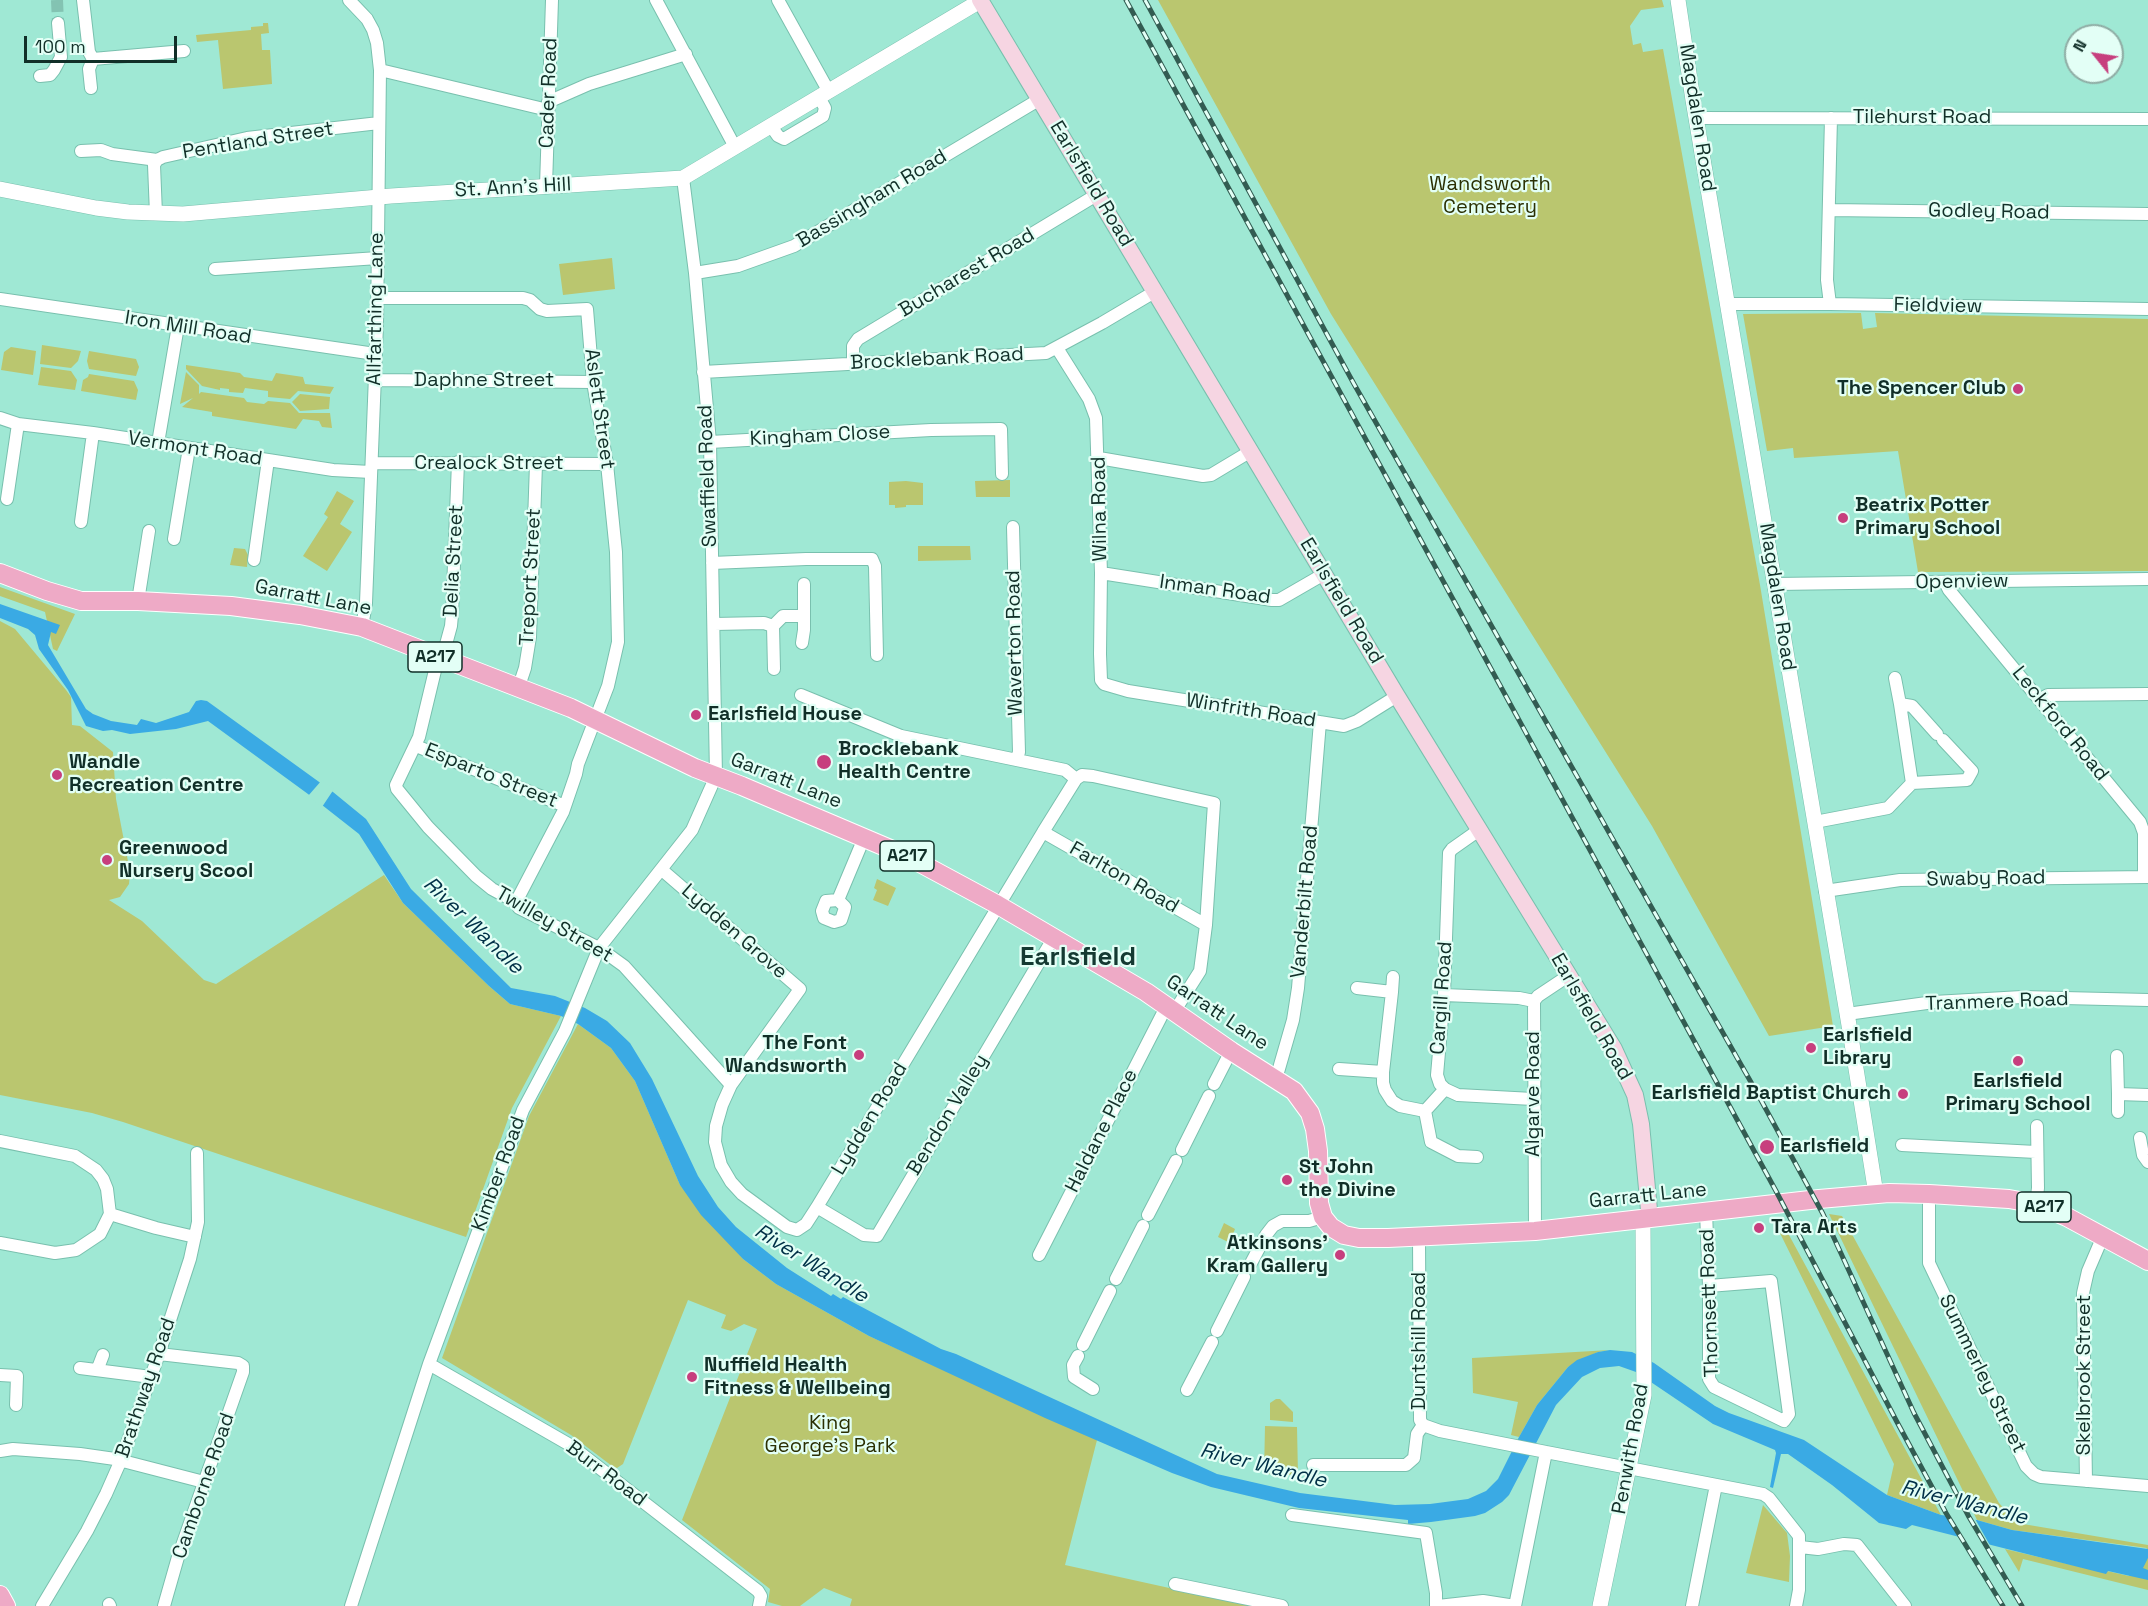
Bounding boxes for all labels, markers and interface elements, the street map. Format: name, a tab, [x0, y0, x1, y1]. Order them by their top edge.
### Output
scale bar	[27, 24, 180, 62]
north arrow	[2064, 24, 2124, 84]
text: 100 m	[35, 35, 86, 58]
text: N	[2068, 36, 2091, 56]
street label: Cader Road	[535, 37, 563, 149]
street label: Magdalen Road	[1673, 43, 1721, 193]
street label: Tilehurst Road	[1853, 106, 1991, 130]
street label: Pentland Street	[181, 117, 335, 165]
street label: Earlsfield Road	[1044, 117, 1138, 251]
street label: Bassingham Road	[793, 145, 951, 253]
street label: St. Ann's Hill	[454, 173, 572, 203]
park label: Wandsworth Cemetery	[1429, 173, 1551, 220]
street label: Godley Road	[1928, 199, 2050, 225]
street label: Bucharest Road	[895, 223, 1039, 323]
street label: Allfarthing Lane	[363, 232, 389, 386]
street label: Fieldview	[1893, 293, 1983, 319]
street label: Iron Mill Road	[123, 306, 253, 350]
street label: Brocklebank Road	[850, 342, 1024, 376]
street label: Aslett Street	[579, 347, 619, 471]
street label: Daphne Street	[414, 369, 554, 393]
place label: The Spencer Club	[1837, 377, 2006, 401]
marker: The Spencer Club	[2011, 382, 2025, 396]
street label: Swaffield Road	[694, 404, 722, 548]
street label: Kingham Close	[749, 420, 891, 452]
street label: Vermont Road	[126, 427, 264, 471]
street label: Crealock Street	[414, 452, 564, 476]
street label: Wilna Road	[1087, 456, 1113, 562]
place label: Beatrix Potter Primary School	[1855, 494, 2000, 541]
street label: Delia Street	[439, 504, 469, 618]
street label: Treport Street	[515, 508, 547, 646]
marker: Beatrix Potter Primary School	[1836, 511, 1850, 525]
street label: Magdalen Road	[1753, 522, 1801, 672]
street label: Earlsfield Road	[1294, 534, 1388, 668]
street label: Openview	[1915, 569, 2009, 595]
street label: Waverton Road	[1002, 570, 1028, 716]
street label: Inman Road	[1158, 570, 1272, 610]
street label: Garratt Lane	[253, 575, 373, 621]
road number: A217	[408, 642, 462, 672]
street label: Leckford Road	[2006, 662, 2114, 786]
street label: Winfrith Road	[1184, 689, 1318, 733]
place label: Earlsfield House	[708, 703, 862, 727]
marker: Earlsfield House	[689, 708, 703, 722]
street label: Esparto Street	[421, 738, 561, 814]
place label: Brocklebank Health Centre	[838, 738, 971, 785]
street label: Garratt Lane	[727, 748, 845, 814]
place label: Wandle Recreation Centre	[69, 751, 244, 798]
marker: Brocklebank Health Centre	[815, 753, 833, 771]
marker: Wandle Recreation Centre	[50, 768, 64, 782]
street label: Vanderbilt Road	[1286, 824, 1324, 980]
place label: Greenwood Nursery Scool	[119, 837, 253, 884]
street label: Farlton Road	[1065, 837, 1183, 919]
road number: A217	[880, 841, 934, 871]
marker: Greenwood Nursery Scool	[100, 853, 114, 867]
street label: Swaby Road	[1926, 866, 2046, 892]
water label: River Wandle	[418, 872, 528, 980]
street label: Lydden Grove	[676, 879, 792, 985]
street label: Twilley Street	[491, 882, 617, 968]
street label: Cargill Road	[1426, 941, 1458, 1055]
district label: Earlsfield	[1020, 942, 1136, 974]
street label: Earlsfield Road	[1545, 949, 1637, 1085]
street label: Garratt Lane	[1161, 970, 1273, 1056]
street label: Tranmere Road	[1925, 988, 2069, 1016]
place label: Earlsfield Library	[1823, 1024, 1912, 1071]
street label: Algarve Road	[1522, 1031, 1546, 1157]
place label: The Font Wandsworth	[725, 1032, 847, 1079]
marker: Earlsfield Library	[1804, 1041, 1818, 1055]
marker: The Font Wandsworth	[852, 1048, 866, 1062]
street label: Bendon Valley	[902, 1050, 994, 1180]
marker: Earlsfield Primary School	[2011, 1054, 2025, 1068]
street label: Lydden Road	[827, 1058, 913, 1180]
street label: Haldane Place	[1061, 1065, 1143, 1197]
place label: Earlsfield Primary School	[1945, 1070, 2091, 1117]
place label: Earlsfield Baptist Church	[1652, 1082, 1891, 1106]
marker: Earlsfield Baptist Church	[1896, 1087, 1910, 1101]
street label: Kimber Road	[467, 1113, 531, 1235]
place label: Earlsfield	[1780, 1135, 1869, 1159]
marker: Earlsfield	[1758, 1138, 1776, 1156]
place label: St John the Divine	[1299, 1156, 1396, 1203]
marker: St John the Divine	[1280, 1173, 1294, 1187]
street label: Garratt Lane	[1588, 1178, 1708, 1214]
road number: A217	[2017, 1192, 2071, 1222]
place label: Tara Arts	[1771, 1216, 1857, 1240]
water label: River Wandle	[750, 1219, 872, 1309]
marker: Tara Arts	[1752, 1221, 1766, 1235]
street label: Thornsett Road	[1695, 1228, 1725, 1378]
place label: Atkinsons' Kram Gallery	[1207, 1232, 1328, 1279]
marker: Atkinsons' Kram Gallery	[1333, 1248, 1347, 1262]
street label: Duntshill Road	[1408, 1272, 1432, 1410]
street label: Summerley Street	[1933, 1291, 2031, 1457]
street label: Skelbrook Street	[2073, 1294, 2097, 1456]
street label: Brathway Road	[111, 1315, 181, 1461]
place label: Nuffield Health Fitness & Wellbeing	[704, 1354, 891, 1401]
marker: Nuffield Health Fitness & Wellbeing	[685, 1370, 699, 1384]
street label: Penwith Road	[1608, 1382, 1654, 1516]
street label: Camborne Road	[168, 1410, 240, 1562]
park label: King George's Park	[765, 1412, 895, 1459]
street label: Burr Road	[561, 1436, 651, 1512]
water label: River Wandle	[1197, 1438, 1329, 1494]
water label: River Wandle	[1898, 1475, 2030, 1531]

